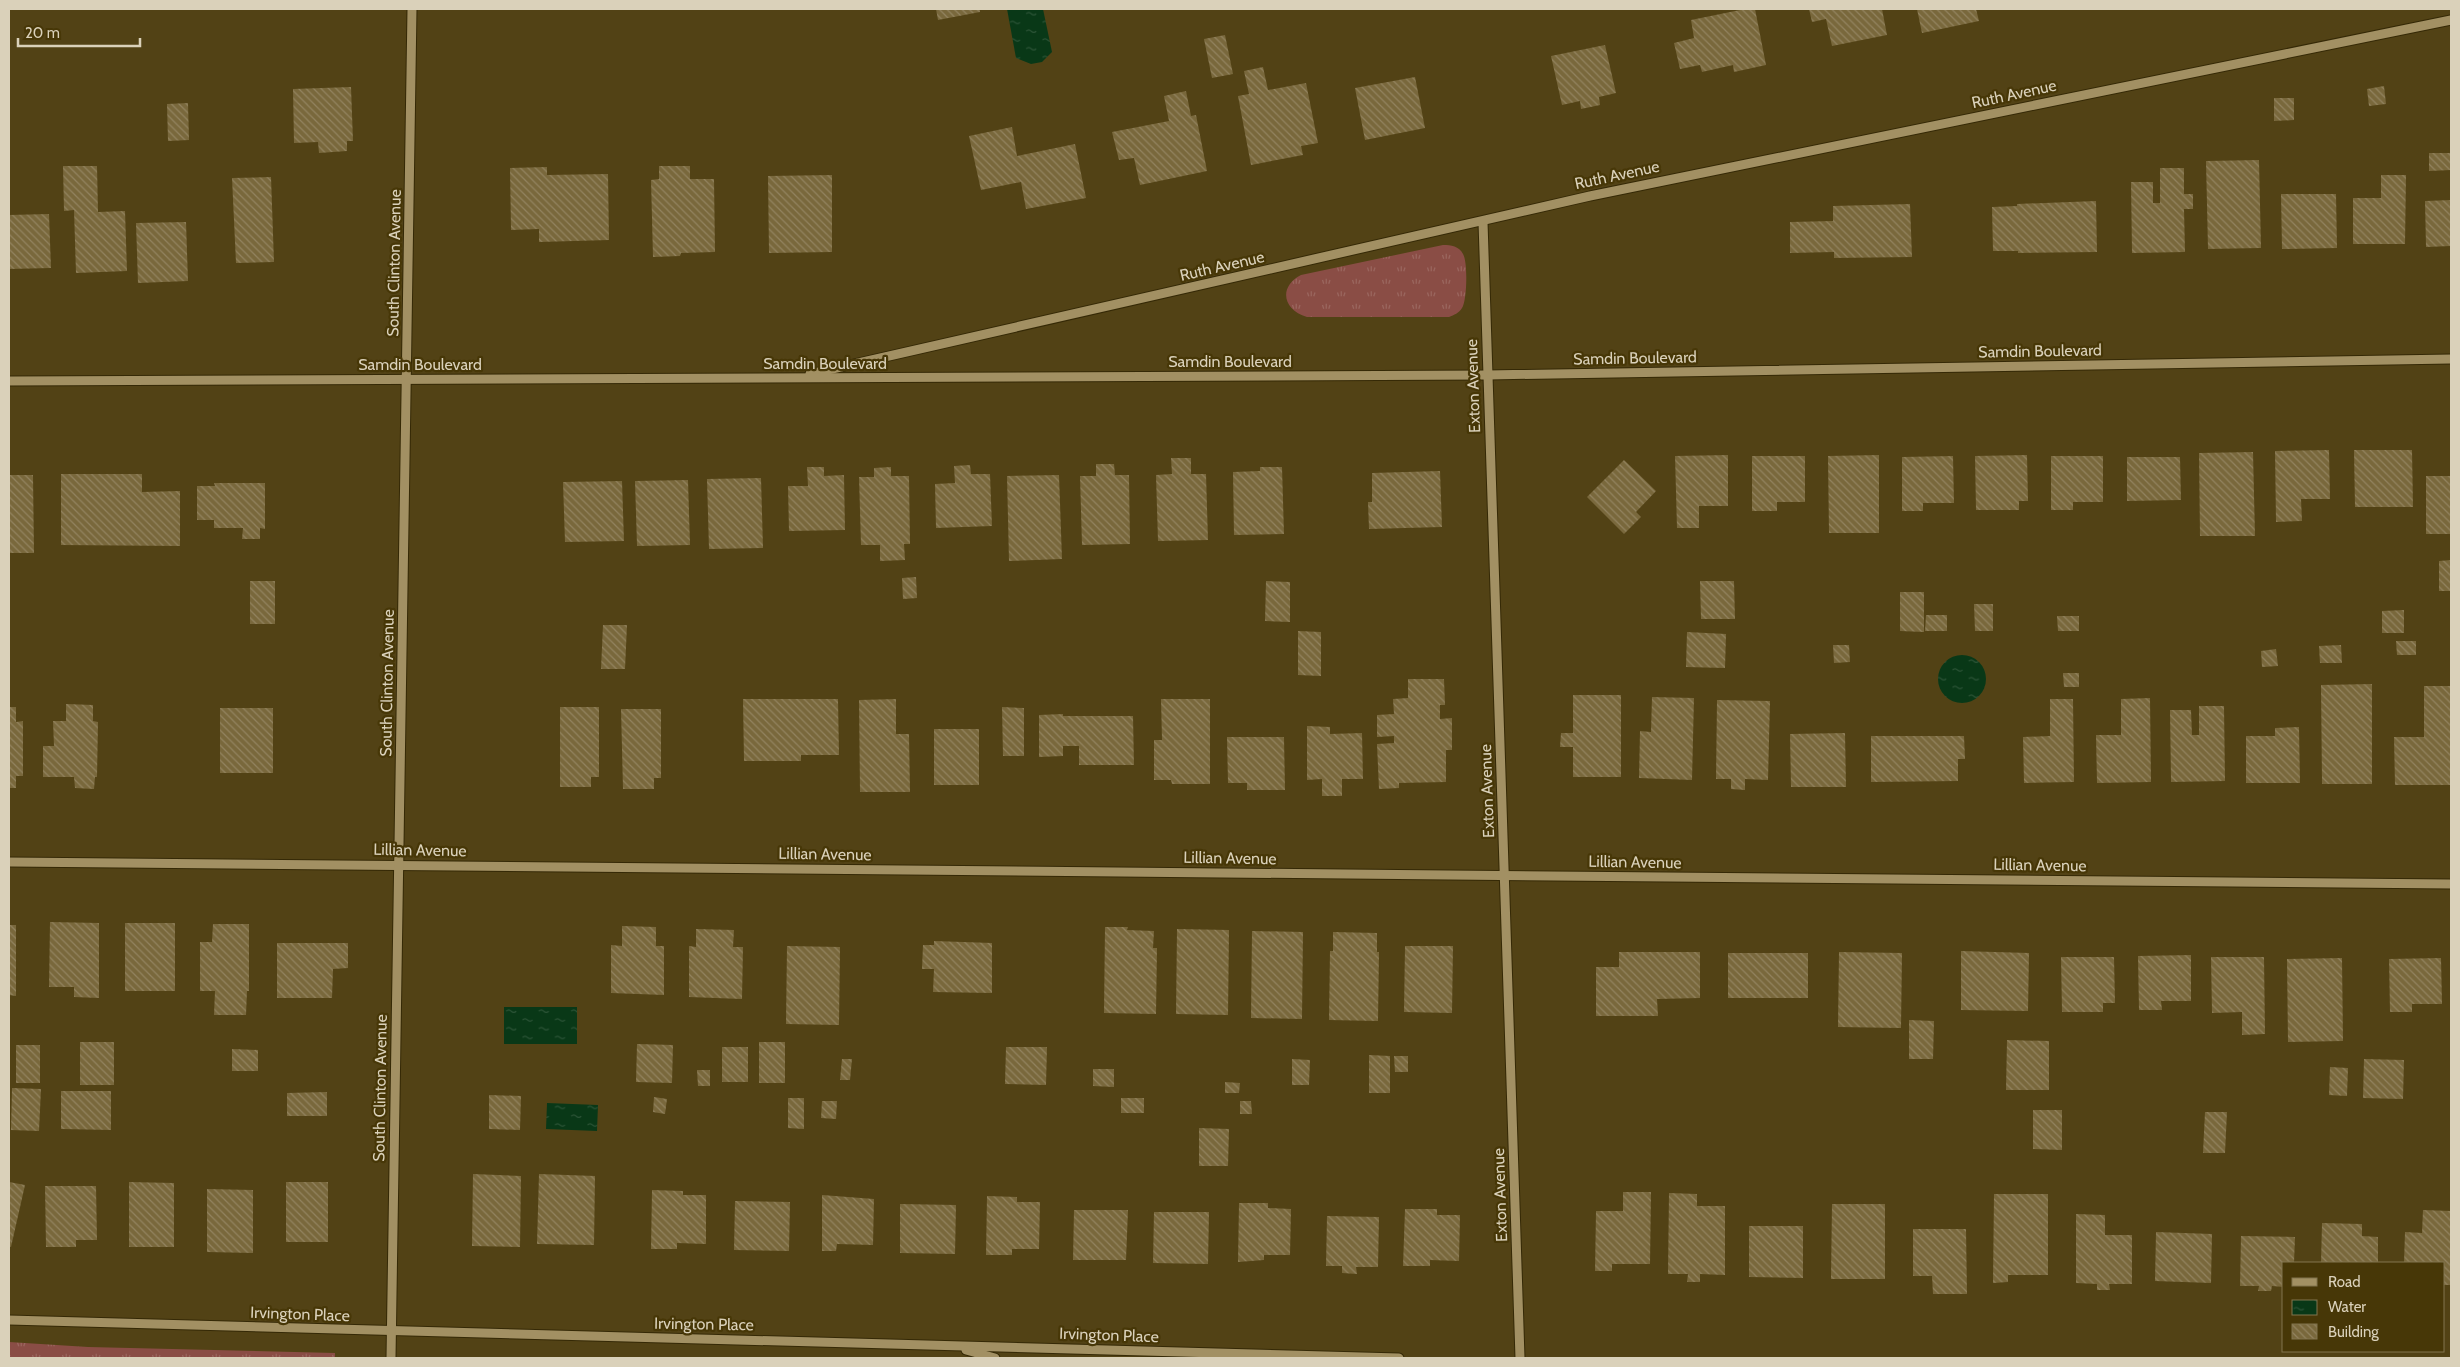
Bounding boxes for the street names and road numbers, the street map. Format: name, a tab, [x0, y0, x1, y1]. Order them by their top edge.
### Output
street label: Ruth Avenue	[1970, 76, 2058, 112]
street label: Ruth Avenue	[1573, 157, 1661, 193]
street label: South Clinton Avenue	[383, 189, 405, 337]
street label: Ruth Avenue	[1178, 247, 1266, 285]
street label: Exton Avenue	[1462, 339, 1484, 433]
street label: Samdin Boulevard	[1978, 340, 2102, 362]
street label: Samdin Boulevard	[1573, 347, 1697, 369]
street label: Samdin Boulevard	[1168, 352, 1292, 371]
street label: Samdin Boulevard	[763, 354, 887, 373]
street label: Samdin Boulevard	[358, 355, 482, 374]
street label: South Clinton Avenue	[376, 609, 398, 757]
street label: Exton Avenue	[1476, 744, 1498, 838]
street label: Lillian Avenue	[373, 840, 467, 860]
street label: Lillian Avenue	[778, 844, 872, 864]
street label: Lillian Avenue	[1183, 848, 1277, 868]
street label: Lillian Avenue	[1588, 852, 1682, 872]
street label: Lillian Avenue	[1993, 855, 2087, 875]
street label: South Clinton Avenue	[369, 1014, 391, 1162]
street label: Exton Avenue	[1489, 1148, 1511, 1242]
street label: Irvington Place	[250, 1303, 350, 1325]
street label: Irvington Place	[654, 1314, 754, 1334]
street label: Irvington Place	[1059, 1324, 1159, 1346]

